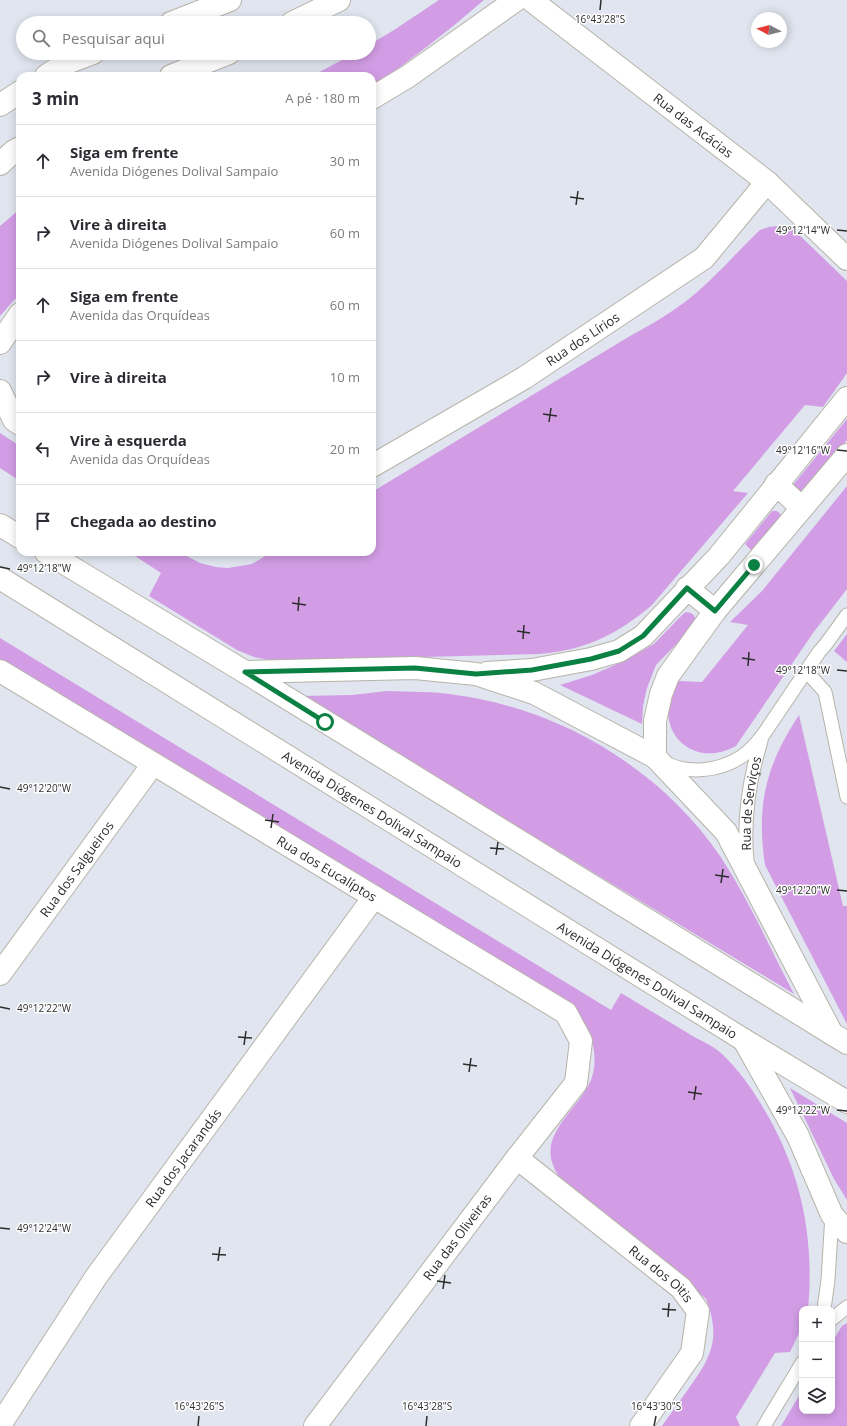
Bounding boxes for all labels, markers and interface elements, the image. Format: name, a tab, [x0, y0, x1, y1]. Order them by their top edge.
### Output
text: 16°43'28"S	[575, 12, 625, 26]
north arrow	[751, 12, 787, 48]
search box	[16, 16, 376, 60]
icon: search	[30, 27, 52, 49]
text: Pesquisar aqui	[62, 28, 165, 48]
text: 3 min	[32, 87, 79, 110]
text: A pé · 180 m	[285, 89, 360, 107]
street label: Rua das Acácias	[650, 89, 737, 162]
text: Siga em frente	[70, 142, 178, 162]
icon: ahead	[32, 150, 54, 172]
text: 30 m	[330, 152, 360, 170]
text: Avenida Diógenes Dolival Sampaio	[70, 162, 278, 180]
text: Vire à direita	[70, 214, 167, 234]
icon: right	[32, 222, 54, 244]
text: 49°12'14"W	[776, 223, 831, 237]
text: 60 m	[330, 224, 360, 242]
text: Avenida Diógenes Dolival Sampaio	[70, 234, 278, 252]
text: Siga em frente	[70, 286, 178, 306]
icon: ahead	[32, 294, 54, 316]
text: 60 m	[330, 296, 360, 314]
text: Avenida das Orquídeas	[70, 306, 210, 324]
street label: Rua dos Lírios	[542, 308, 623, 370]
icon: right	[32, 366, 54, 388]
text: Vire à direita	[70, 367, 167, 387]
text: 10 m	[330, 368, 360, 386]
text: Vire à esquerda	[70, 430, 187, 450]
icon: left	[32, 438, 54, 460]
text: 20 m	[330, 440, 360, 458]
text: 49°12'16"W	[776, 443, 831, 457]
text: Avenida das Orquídeas	[70, 450, 210, 468]
icon: arrive	[32, 510, 54, 532]
text: Chegada ao destino	[70, 511, 217, 531]
route end	[745, 556, 763, 574]
text: 49°12'18"W	[17, 561, 72, 575]
text: 49°12'18"W	[776, 663, 831, 677]
route start	[316, 713, 334, 731]
street label: Avenida Diógenes Dolival Sampaio	[279, 746, 466, 872]
street label: Rua de Serviços	[737, 754, 765, 851]
text: 49°12'20"W	[17, 781, 72, 795]
street label: Rua dos Salgueiros	[36, 817, 118, 921]
street label: Rua dos Eucalíptos	[274, 831, 380, 906]
text: 49°12'20"W	[776, 883, 831, 897]
street label: Avenida Diógenes Dolival Sampaio	[554, 917, 741, 1043]
text: 49°12'22"W	[17, 1001, 72, 1015]
text: 49°12'22"W	[776, 1103, 831, 1117]
street label: Rua dos Jacarandás	[141, 1105, 225, 1211]
street label: Rua das Oliveiras	[419, 1190, 495, 1284]
text: 49°12'24"W	[17, 1221, 72, 1235]
street label: Rua dos Oitis	[625, 1241, 697, 1306]
map controls	[799, 1306, 835, 1414]
button: +	[799, 1306, 835, 1342]
button: −	[799, 1342, 835, 1378]
button: layers	[799, 1378, 835, 1414]
text: 16°43'26"S	[174, 1399, 224, 1413]
text: 16°43'28"S	[402, 1399, 452, 1413]
text: 16°43'30"S	[631, 1399, 681, 1413]

